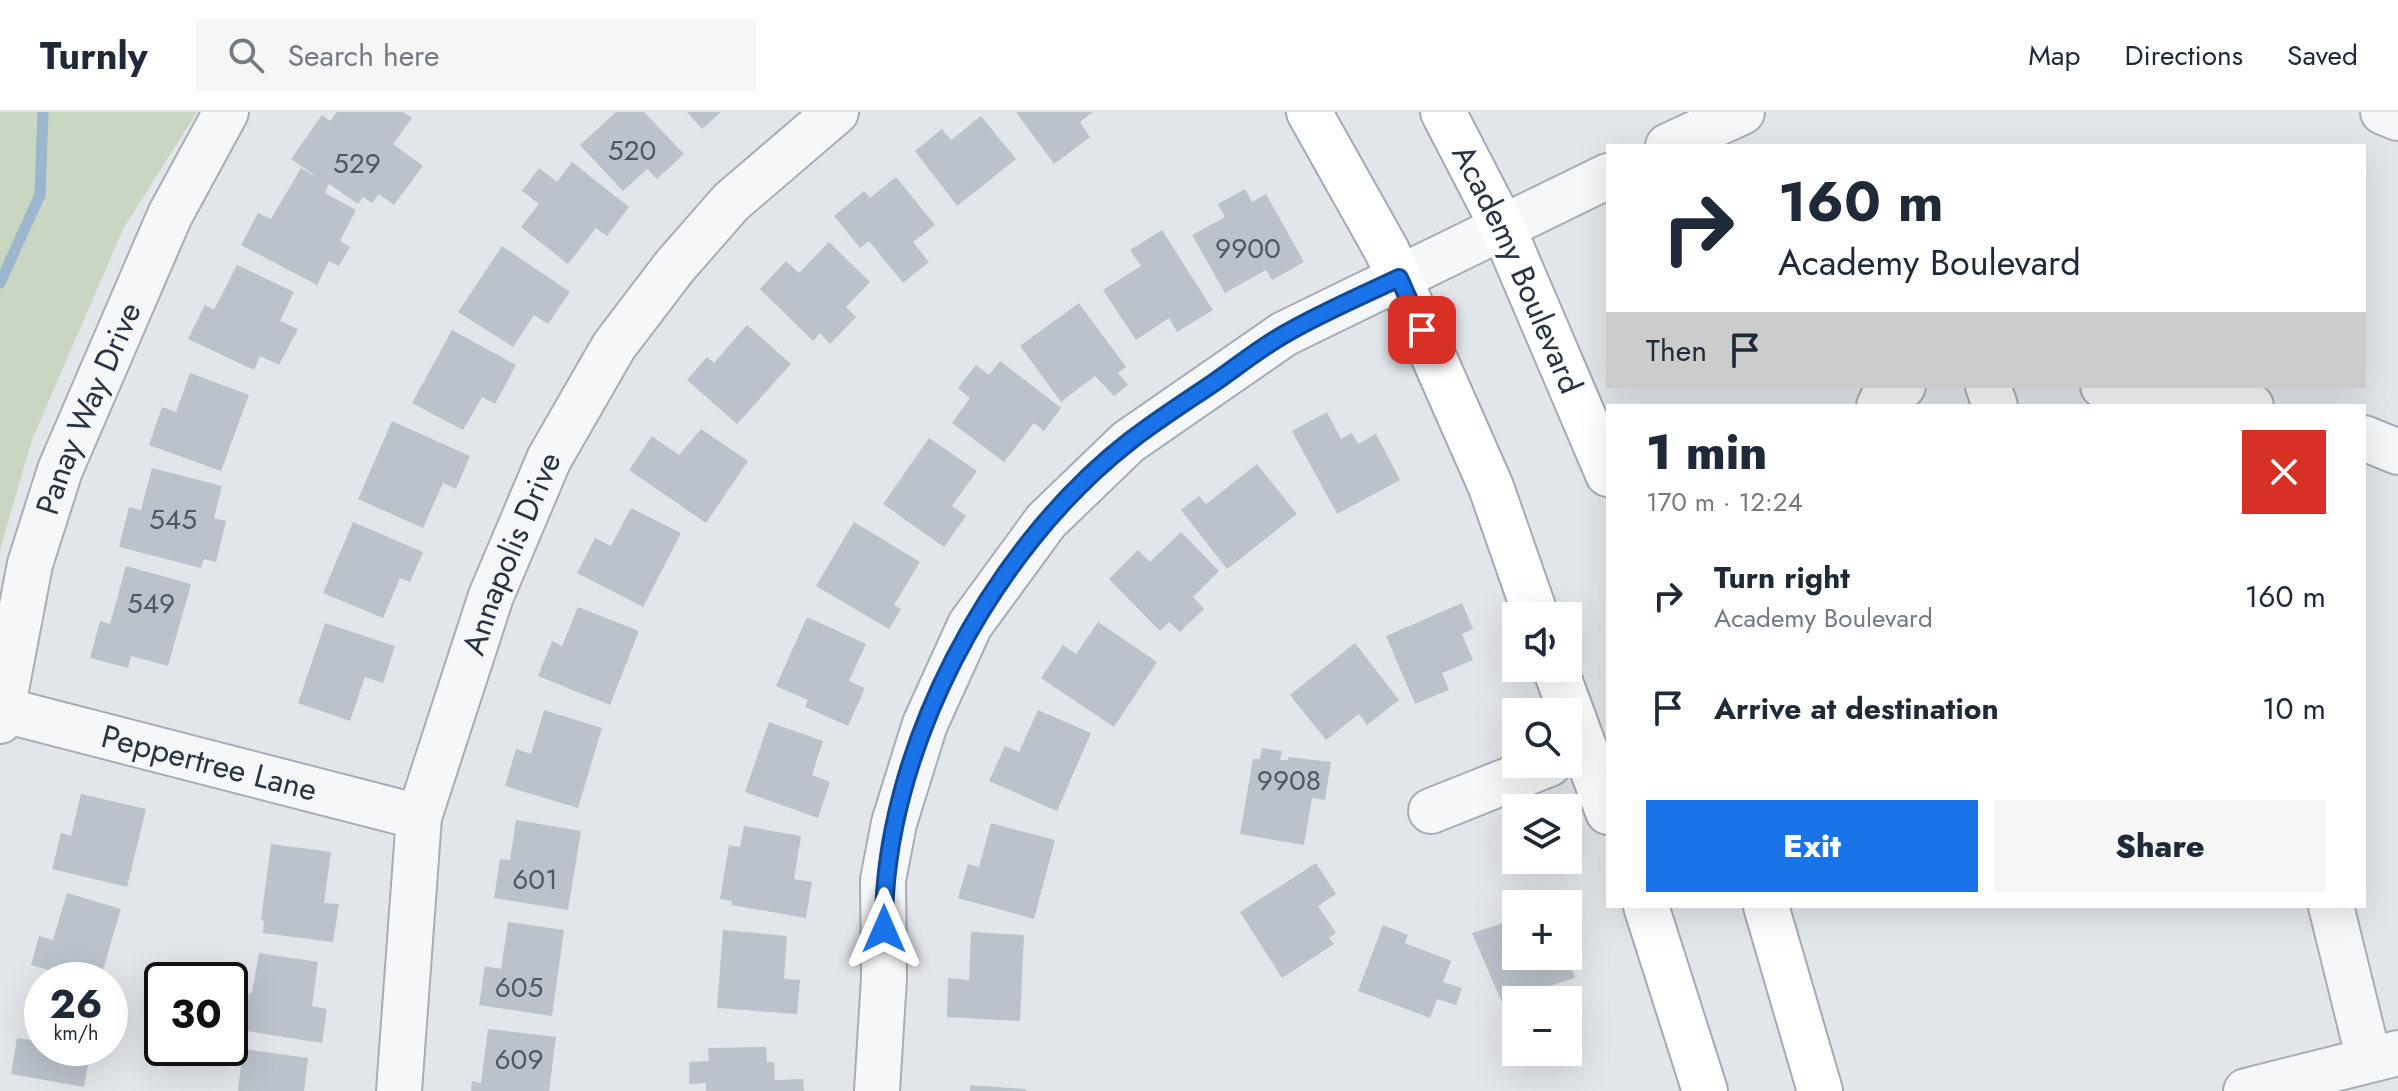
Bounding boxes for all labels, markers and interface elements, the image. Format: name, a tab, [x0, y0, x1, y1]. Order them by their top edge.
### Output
search box	[196, 19, 756, 91]
text: Turnly	[40, 28, 148, 83]
icon: search	[224, 33, 268, 77]
text: Search here	[288, 34, 439, 77]
text: Map	[2028, 35, 2080, 76]
text: Directions	[2124, 35, 2243, 76]
text: Saved	[2287, 35, 2358, 76]
house number: 520	[608, 130, 656, 171]
street label: Academy Boulevard	[1441, 136, 1594, 401]
house number: 529	[333, 143, 381, 184]
text: 160 m	[1778, 161, 1944, 242]
icon: right	[1646, 176, 1750, 280]
house number: 9900	[1215, 228, 1281, 269]
text: Academy Boulevard	[1778, 236, 2081, 288]
street label: Panay Way Drive	[24, 295, 153, 521]
pin	[1388, 296, 1456, 364]
icon: arrive	[1400, 308, 1444, 352]
icon: arrive	[1723, 328, 1767, 372]
text: Then	[1646, 329, 1707, 372]
text: 1 min	[1646, 418, 1767, 487]
button: close	[2242, 430, 2326, 514]
street label: Annapolis Drive	[450, 445, 572, 661]
text: 170 m · 12:24	[1646, 483, 1803, 521]
house number: 545	[149, 499, 197, 540]
text: Turn right	[1714, 556, 1850, 599]
icon: right	[1646, 574, 1690, 618]
text: 160 m	[2245, 575, 2326, 618]
house number: 549	[127, 583, 175, 624]
text: Academy Boulevard	[1714, 599, 1933, 637]
map controls	[1502, 602, 1582, 1066]
button: sound	[1502, 602, 1582, 682]
icon: arrive	[1646, 686, 1690, 730]
text: Arrive at destination	[1714, 687, 1999, 730]
text: 10 m	[2262, 687, 2326, 730]
button: search	[1502, 698, 1582, 778]
street label: Peppertree Lane	[96, 713, 322, 813]
house number: 9908	[1257, 760, 1321, 801]
button: layers	[1502, 794, 1582, 874]
button: Exit	[1646, 800, 1978, 892]
button: Share	[1994, 800, 2326, 892]
house number: 601	[512, 859, 558, 900]
position arrow	[842, 887, 926, 971]
button: +	[1502, 890, 1582, 970]
speed limit sign: 30	[144, 962, 248, 1066]
house number: 605	[495, 967, 543, 1008]
text: 26	[50, 975, 103, 1033]
button: −	[1502, 986, 1582, 1066]
text: km/h	[53, 1019, 99, 1048]
house number: 609	[494, 1039, 544, 1080]

